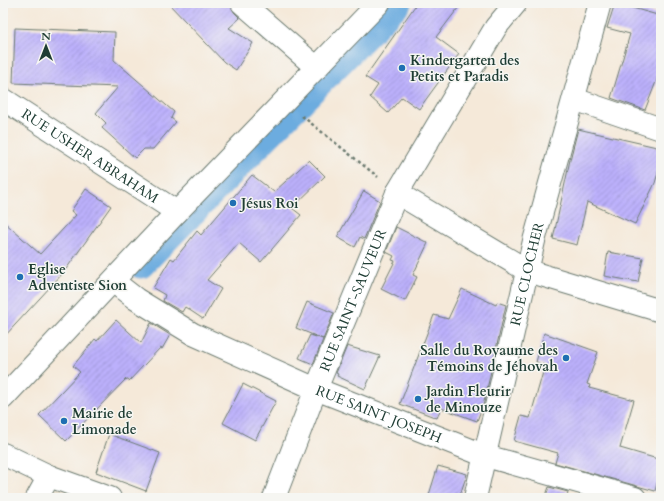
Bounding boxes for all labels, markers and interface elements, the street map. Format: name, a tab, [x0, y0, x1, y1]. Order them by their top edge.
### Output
north arrow	[26, 26, 66, 66]
text: N	[41, 29, 51, 44]
place label: Kindergarten des Petits et Paradis	[410, 51, 519, 86]
marker: Kindergarten des Petits et Paradis	[397, 63, 407, 73]
street label: RUE USHER ABRAHAM	[18, 104, 162, 207]
place label: Jésus Roi	[239, 194, 299, 213]
marker: Jésus Roi	[228, 198, 238, 208]
street label: RUE CLOCHER	[505, 220, 548, 327]
street label: RUE SAINT-SAUVEUR	[315, 226, 391, 374]
place label: Eglise Adventiste Sion	[28, 260, 127, 295]
marker: Eglise Adventiste Sion	[15, 272, 25, 282]
place label: Salle du Royaume des Témoins de Jéhovah	[420, 341, 558, 376]
marker: Salle du Royaume des Témoins de Jéhovah	[561, 353, 571, 363]
street label: RUE SAINT JOSEPH	[313, 380, 445, 447]
place label: Jardin Fleurir de Minouze	[424, 382, 511, 417]
marker: Jardin Fleurir de Minouze	[413, 394, 423, 404]
place label: Mairie de Limonade	[72, 404, 137, 439]
marker: Mairie de Limonade	[59, 416, 69, 426]

